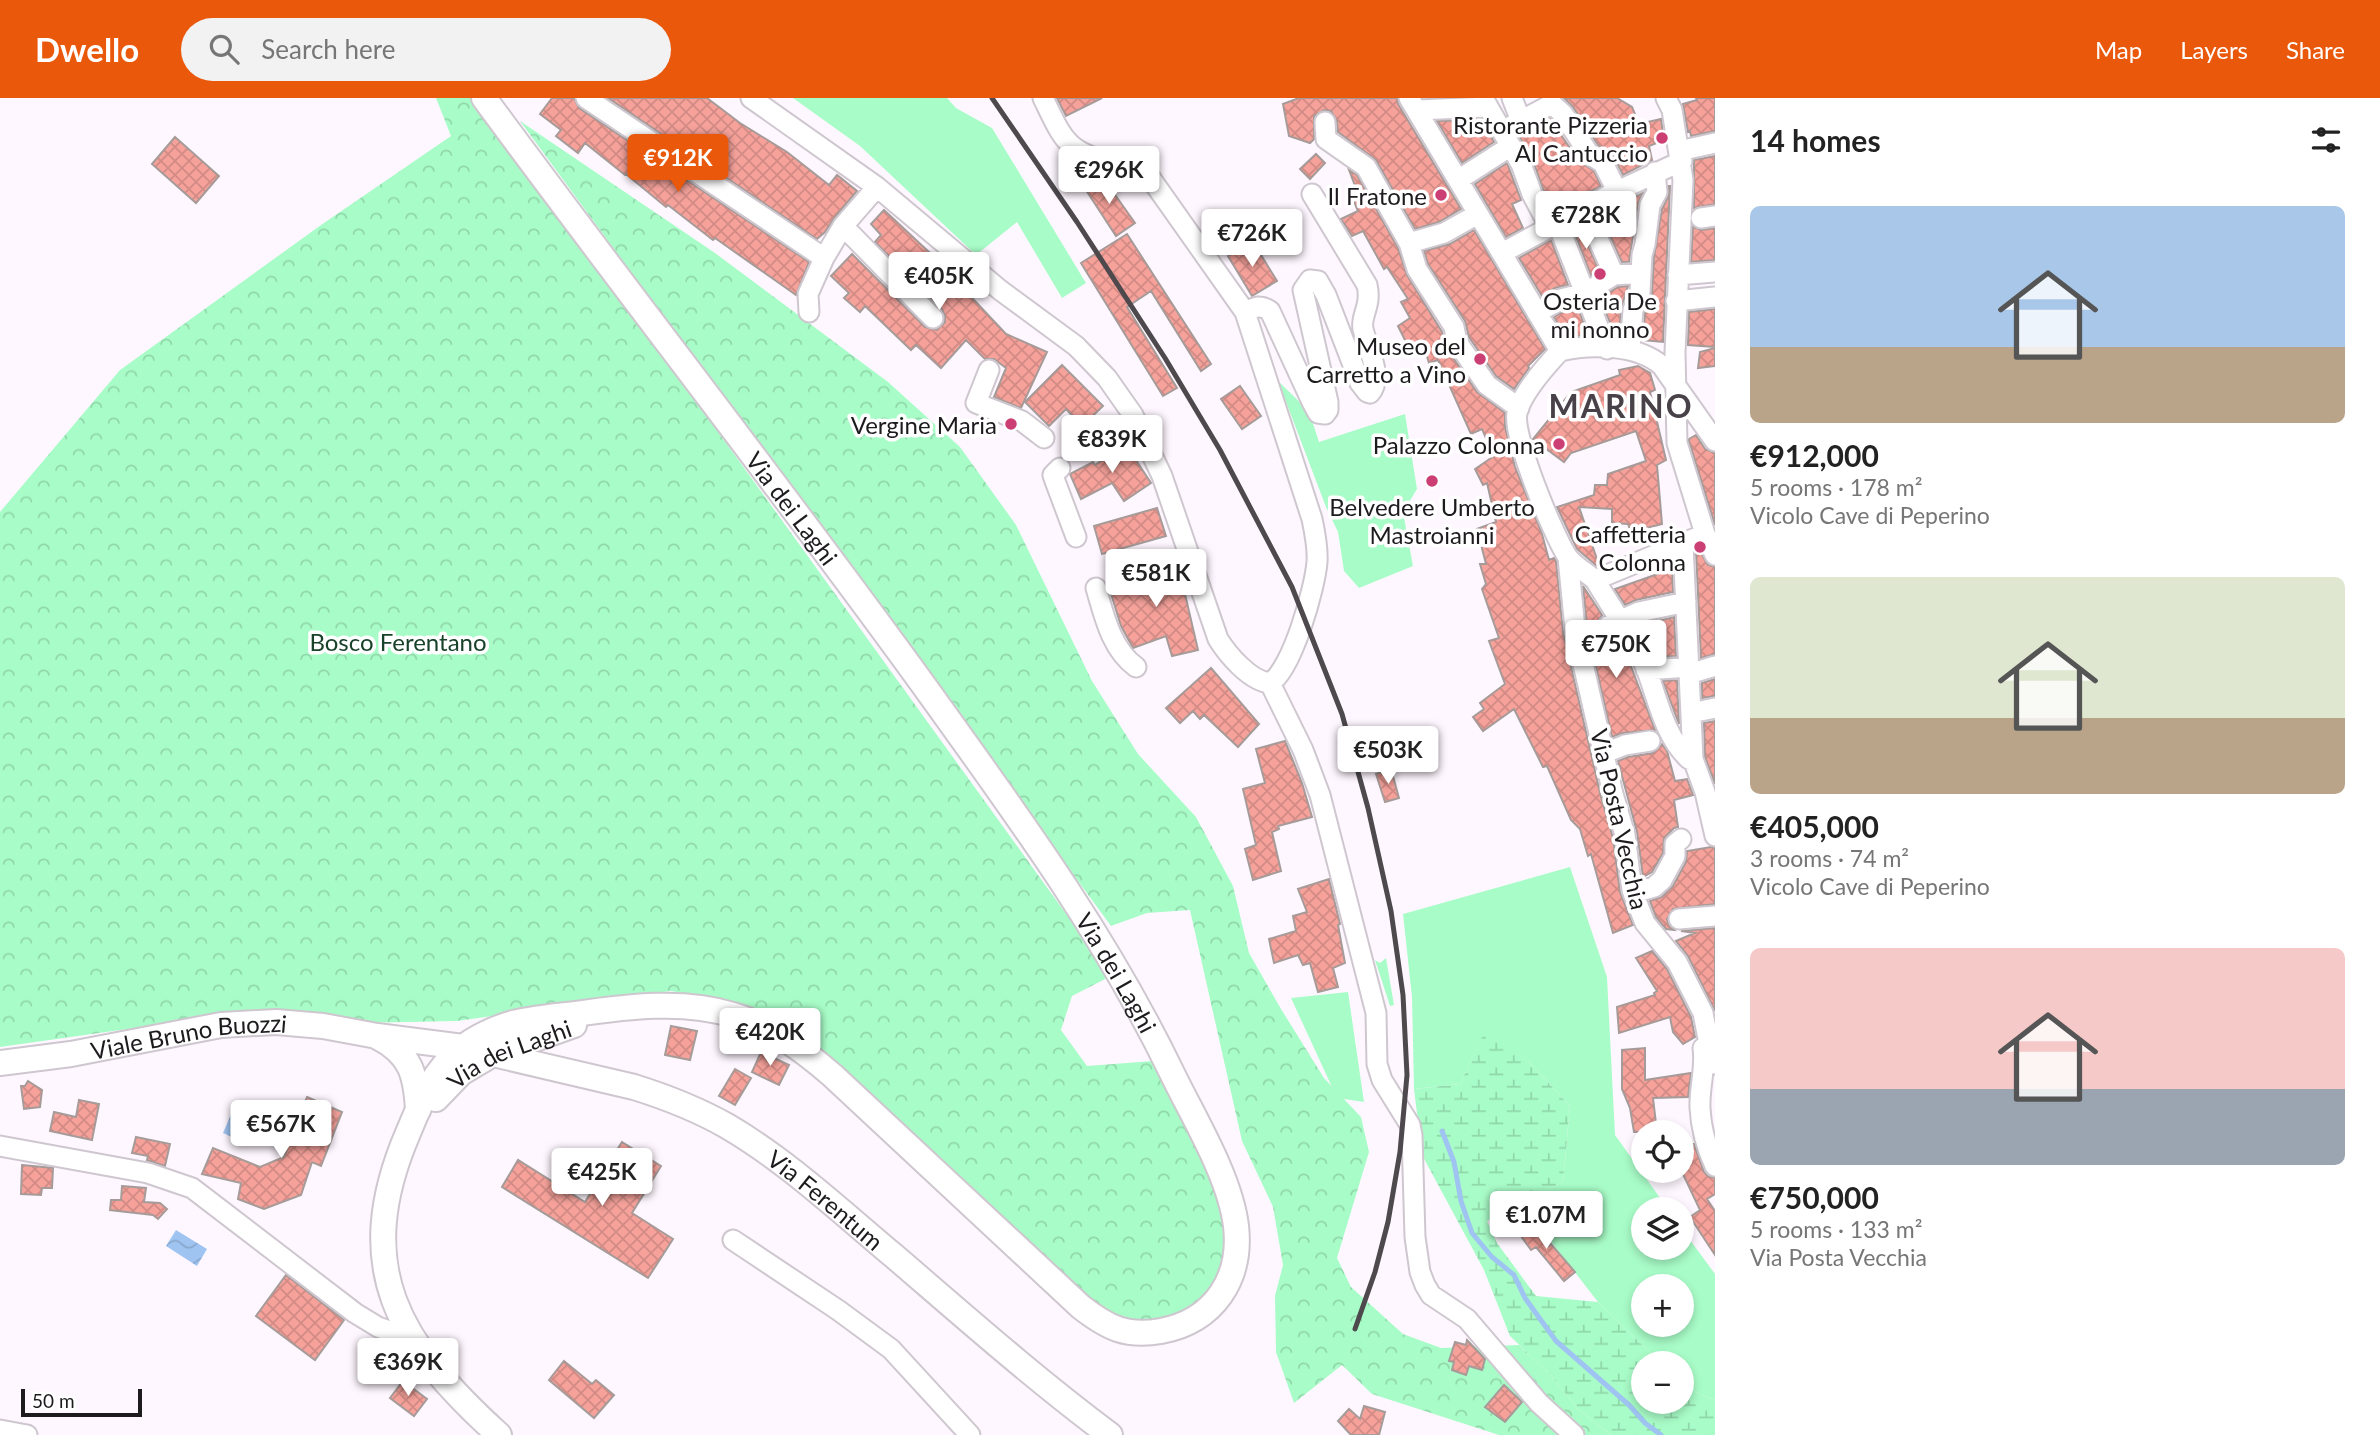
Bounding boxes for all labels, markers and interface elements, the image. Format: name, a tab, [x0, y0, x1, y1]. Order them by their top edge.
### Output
search box	[181, 18, 671, 81]
text: Dwello	[35, 29, 139, 69]
icon: search	[205, 30, 243, 68]
text: Search here	[261, 33, 395, 65]
text: Map	[2095, 35, 2142, 64]
text: Layers	[2180, 35, 2248, 64]
text: Share	[2286, 35, 2345, 64]
place label: Ristorante Pizzeria Al Cantuccio	[1453, 110, 1648, 167]
icon: filters	[2307, 121, 2345, 159]
text: 14 homes	[1750, 122, 1881, 158]
marker: Ristorante Pizzeria Al Cantuccio	[1654, 130, 1670, 146]
pin: €912K	[629, 134, 727, 194]
text: €912K	[643, 143, 713, 171]
pin: €296K	[1060, 146, 1158, 206]
text: €296K	[1074, 155, 1144, 183]
place label: Il Fratone	[1328, 181, 1427, 210]
marker: Il Fratone	[1433, 187, 1449, 203]
pin: €728K	[1537, 192, 1635, 251]
text: €728K	[1551, 200, 1621, 228]
pin: €726K	[1203, 209, 1301, 269]
text: €726K	[1217, 218, 1287, 246]
pin: €405K	[890, 252, 988, 312]
icon: home	[1985, 252, 2111, 378]
text: €405K	[904, 261, 974, 289]
marker: Osteria De mi nonno	[1592, 266, 1608, 282]
place label: Osteria De mi nonno	[1543, 286, 1657, 343]
place label: Museo del Carretto a Vino	[1306, 331, 1466, 388]
marker: Museo del Carretto a Vino	[1472, 351, 1488, 367]
district label: MARINO	[1548, 386, 1694, 425]
place label: Vergine Maria	[851, 410, 997, 439]
marker: Vergine Maria	[1003, 416, 1019, 432]
pin: €839K	[1063, 416, 1161, 475]
text: €839K	[1077, 424, 1147, 452]
place label: Palazzo Colonna	[1373, 430, 1545, 459]
marker: Palazzo Colonna	[1551, 436, 1567, 452]
text: €912,000	[1750, 437, 1879, 473]
street label: Via dei Laghi	[741, 446, 844, 570]
marker: Belvedere Umberto Mastroianni	[1424, 473, 1440, 489]
text: 5 rooms · 178 m²	[1750, 473, 1922, 501]
place label: Belvedere Umberto Mastroianni	[1329, 492, 1535, 549]
text: Vicolo Cave di Peperino	[1750, 501, 1990, 529]
place label: Caffetteria Colonna	[1575, 519, 1686, 576]
marker: Caffetteria Colonna	[1692, 539, 1708, 555]
pin: €581K	[1107, 550, 1205, 609]
text: €581K	[1121, 558, 1191, 586]
pin: €750K	[1567, 620, 1665, 680]
icon: home	[1985, 623, 2111, 749]
park label: Bosco Ferentano	[309, 627, 487, 656]
text: €750K	[1581, 629, 1651, 657]
pin: €503K	[1339, 726, 1437, 786]
street label: Via Posta Vecchia	[1585, 726, 1655, 912]
text: €503K	[1353, 735, 1423, 763]
text: €405,000	[1750, 808, 1879, 844]
text: 3 rooms · 74 m²	[1750, 844, 1909, 872]
text: Vicolo Cave di Peperino	[1750, 872, 1990, 900]
street label: Via dei Laghi	[1071, 907, 1163, 1037]
icon: home	[1985, 994, 2111, 1120]
street label: Viale Bruno Buozzi	[88, 1007, 288, 1064]
pin: €420K	[721, 1009, 819, 1068]
street label: Via dei Laghi	[440, 1013, 575, 1094]
text: €420K	[735, 1017, 805, 1045]
pin: €567K	[232, 1100, 330, 1160]
text: €567K	[246, 1109, 316, 1137]
map controls	[1631, 1120, 1694, 1414]
button: locate	[1631, 1120, 1694, 1183]
street label: Via Ferentum	[762, 1143, 890, 1255]
pin: €425K	[553, 1148, 651, 1208]
text: €425K	[567, 1157, 637, 1185]
text: €750,000	[1750, 1179, 1879, 1215]
pin: €1.07M	[1489, 1192, 1603, 1251]
button: layers	[1631, 1197, 1694, 1260]
text: €1.07M	[1506, 1200, 1586, 1228]
text: 5 rooms · 133 m²	[1750, 1215, 1922, 1243]
text: Via Posta Vecchia	[1750, 1243, 1927, 1271]
button: +	[1631, 1274, 1694, 1337]
pin: €369K	[359, 1338, 457, 1398]
text: €369K	[373, 1347, 443, 1375]
button: −	[1631, 1351, 1694, 1414]
scale bar	[21, 1386, 142, 1418]
text: 50 m	[32, 1389, 75, 1412]

